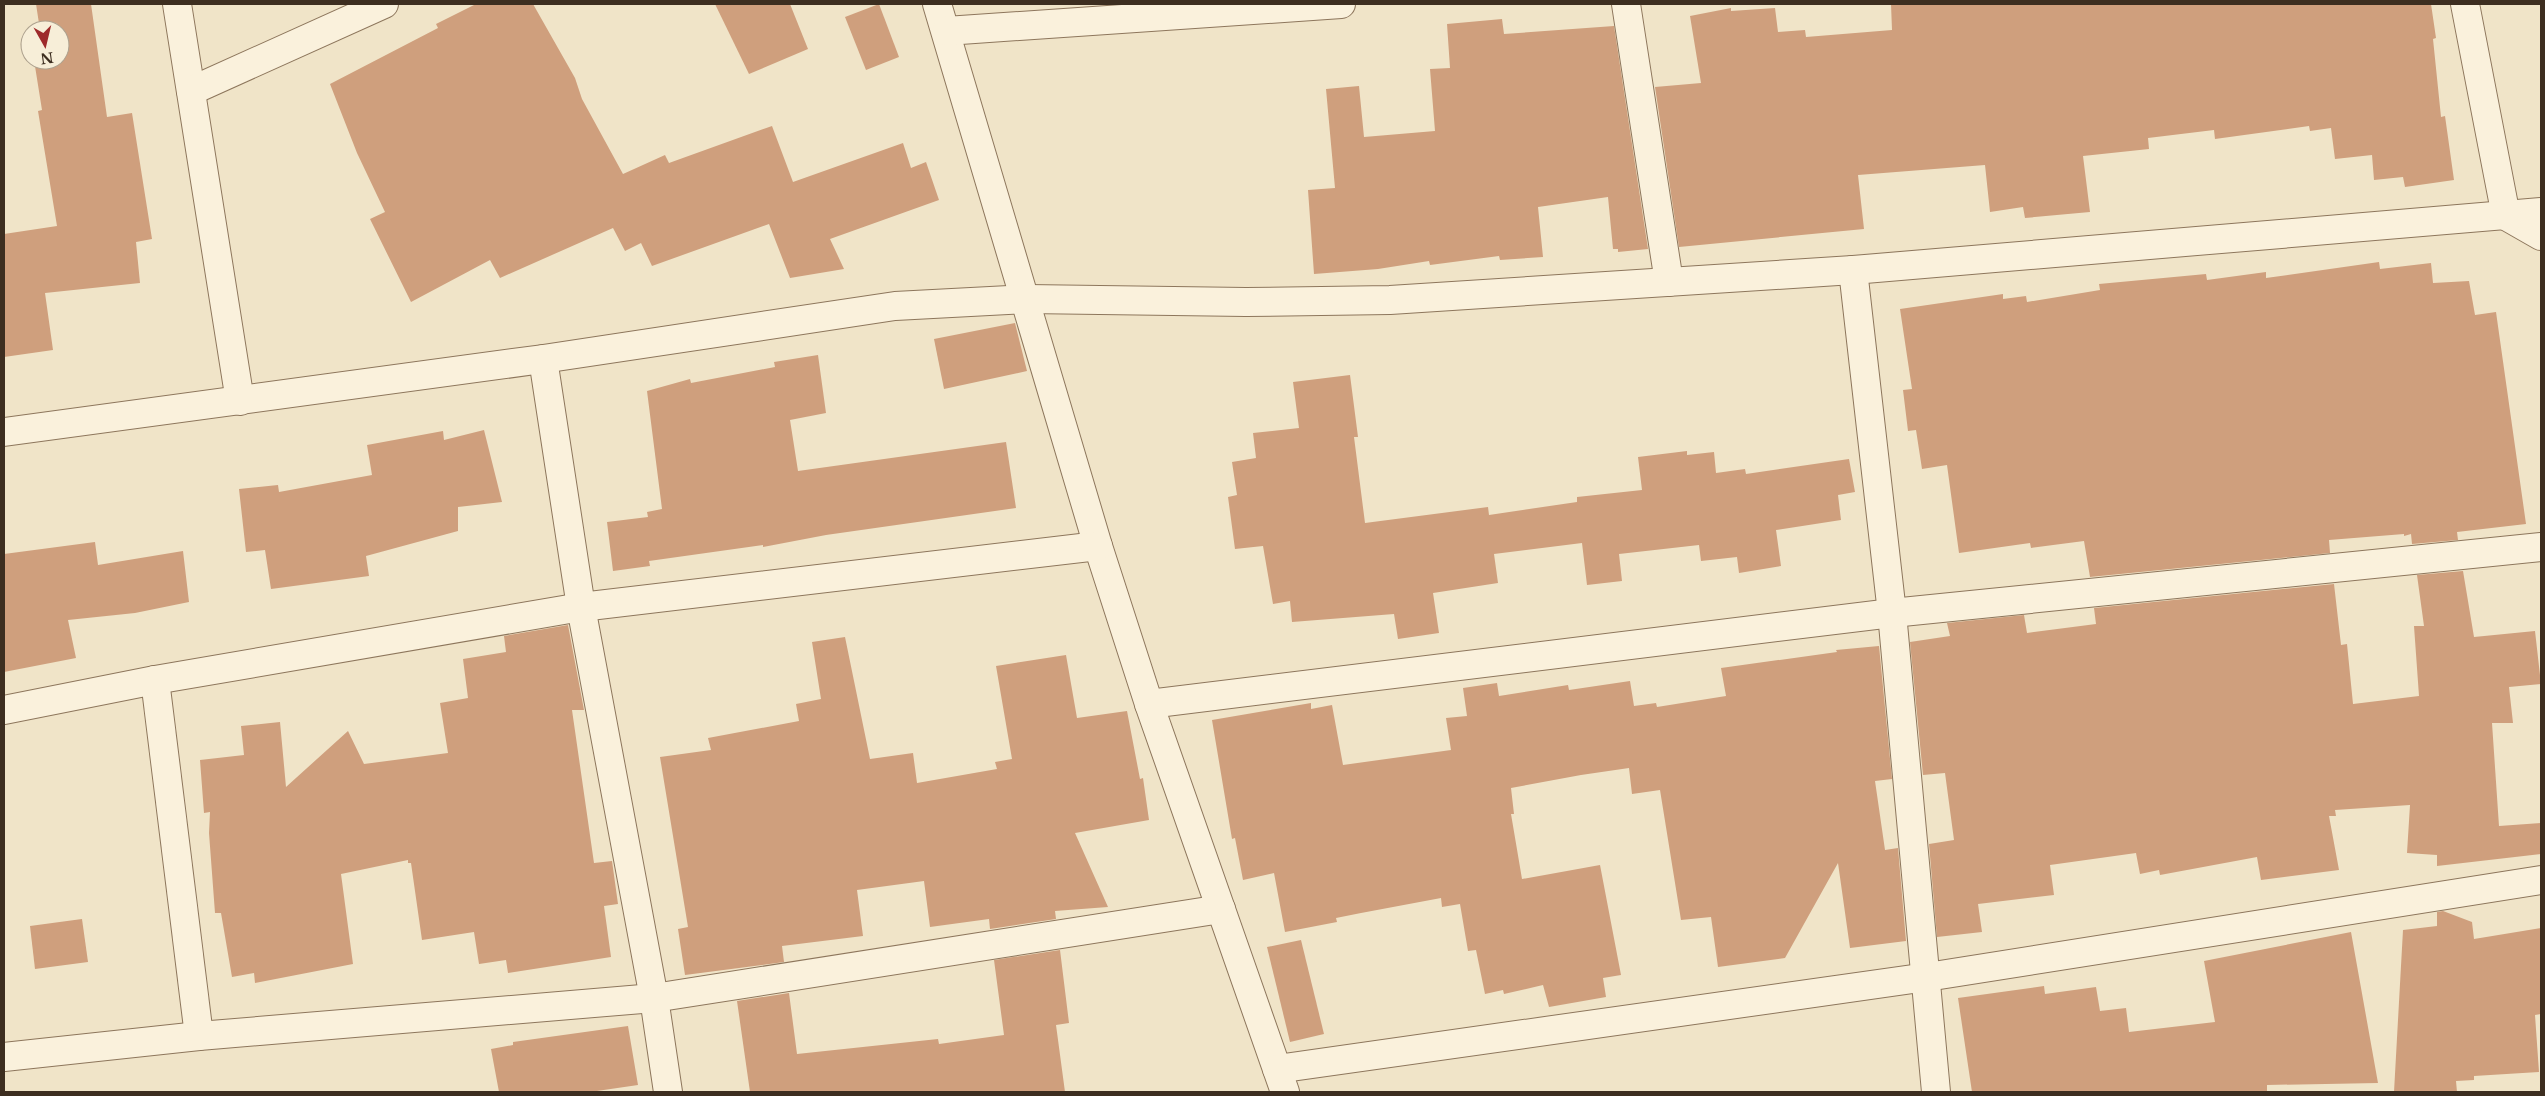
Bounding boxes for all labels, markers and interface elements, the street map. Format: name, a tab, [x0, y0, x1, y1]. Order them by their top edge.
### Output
north arrow	[20, 20, 70, 70]
text: N	[39, 48, 55, 68]

